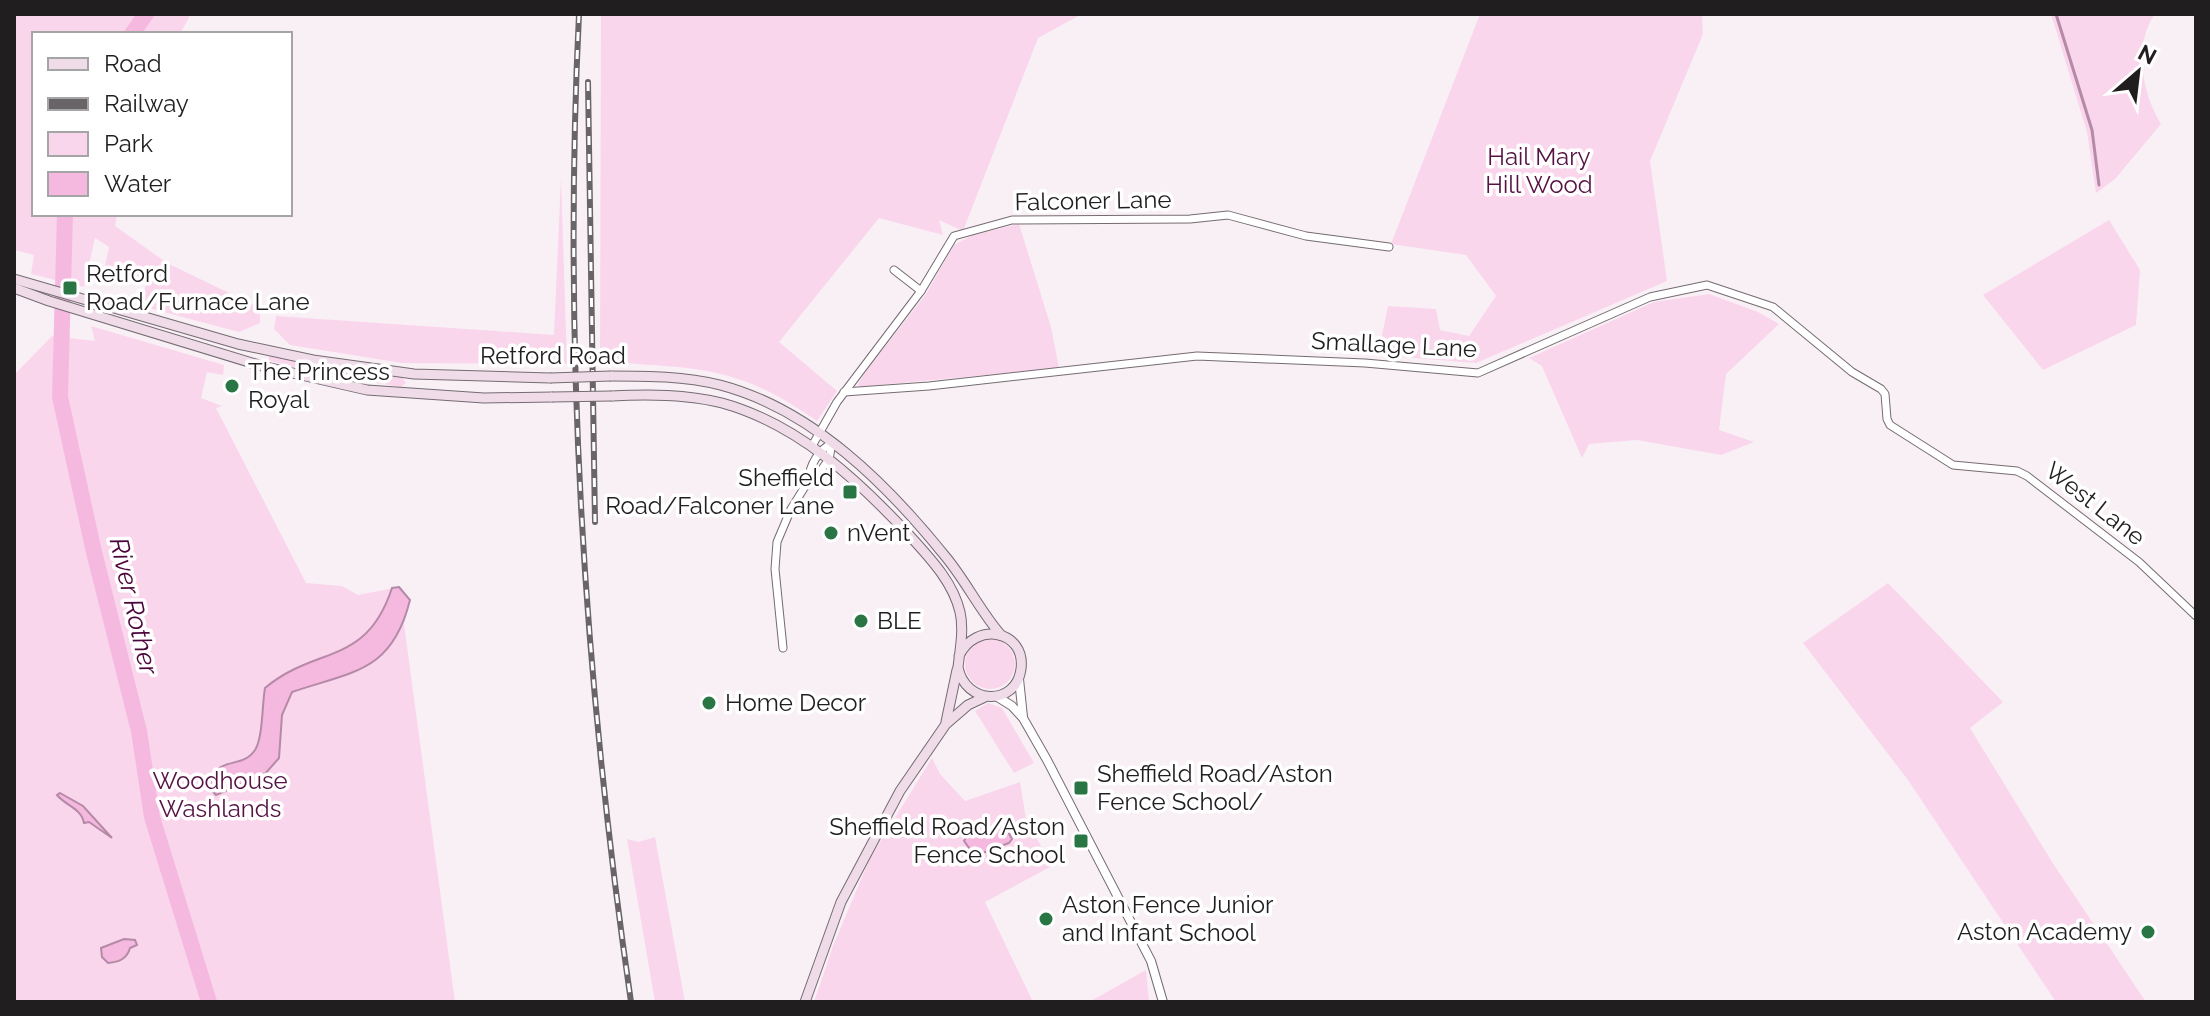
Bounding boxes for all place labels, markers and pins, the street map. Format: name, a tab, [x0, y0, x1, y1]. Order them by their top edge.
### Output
place label: Retford Road/Furnace Lane	[86, 259, 310, 316]
marker: Retford Road/Furnace Lane	[61, 279, 79, 297]
place label: The Princess Royal	[248, 357, 390, 414]
marker: The Princess Royal	[223, 377, 241, 395]
place label: Sheffield Road/Falconer Lane	[605, 463, 834, 520]
marker: Sheffield Road/Falconer Lane	[841, 483, 859, 501]
place label: nVent	[847, 518, 910, 547]
marker: nVent	[822, 524, 840, 542]
place label: BLE	[877, 606, 922, 635]
marker: BLE	[852, 612, 870, 630]
place label: Home Decor	[725, 688, 867, 717]
marker: Home Decor	[700, 694, 718, 712]
place label: Sheffield Road/Aston Fence School/	[1097, 759, 1333, 816]
marker: Sheffield Road/Aston Fence School/	[1072, 779, 1090, 797]
place label: Sheffield Road/Aston Fence School	[829, 812, 1065, 869]
marker: Sheffield Road/Aston Fence School	[1072, 832, 1090, 850]
place label: Aston Fence Junior and Infant School	[1062, 890, 1274, 947]
marker: Aston Fence Junior and Infant School	[1037, 910, 1055, 928]
place label: Aston Academy	[1957, 917, 2132, 946]
marker: Aston Academy	[2139, 923, 2157, 941]

